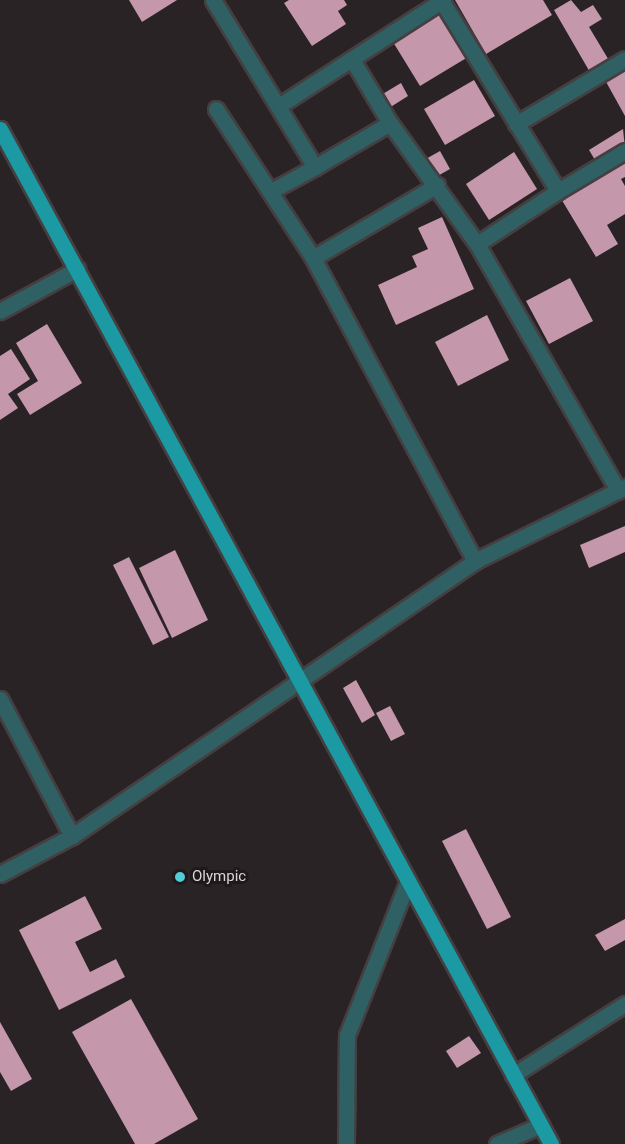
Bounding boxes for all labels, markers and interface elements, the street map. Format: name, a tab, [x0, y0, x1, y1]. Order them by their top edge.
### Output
place label: Olympic	[192, 868, 246, 886]
marker: Olympic	[173, 870, 187, 884]

